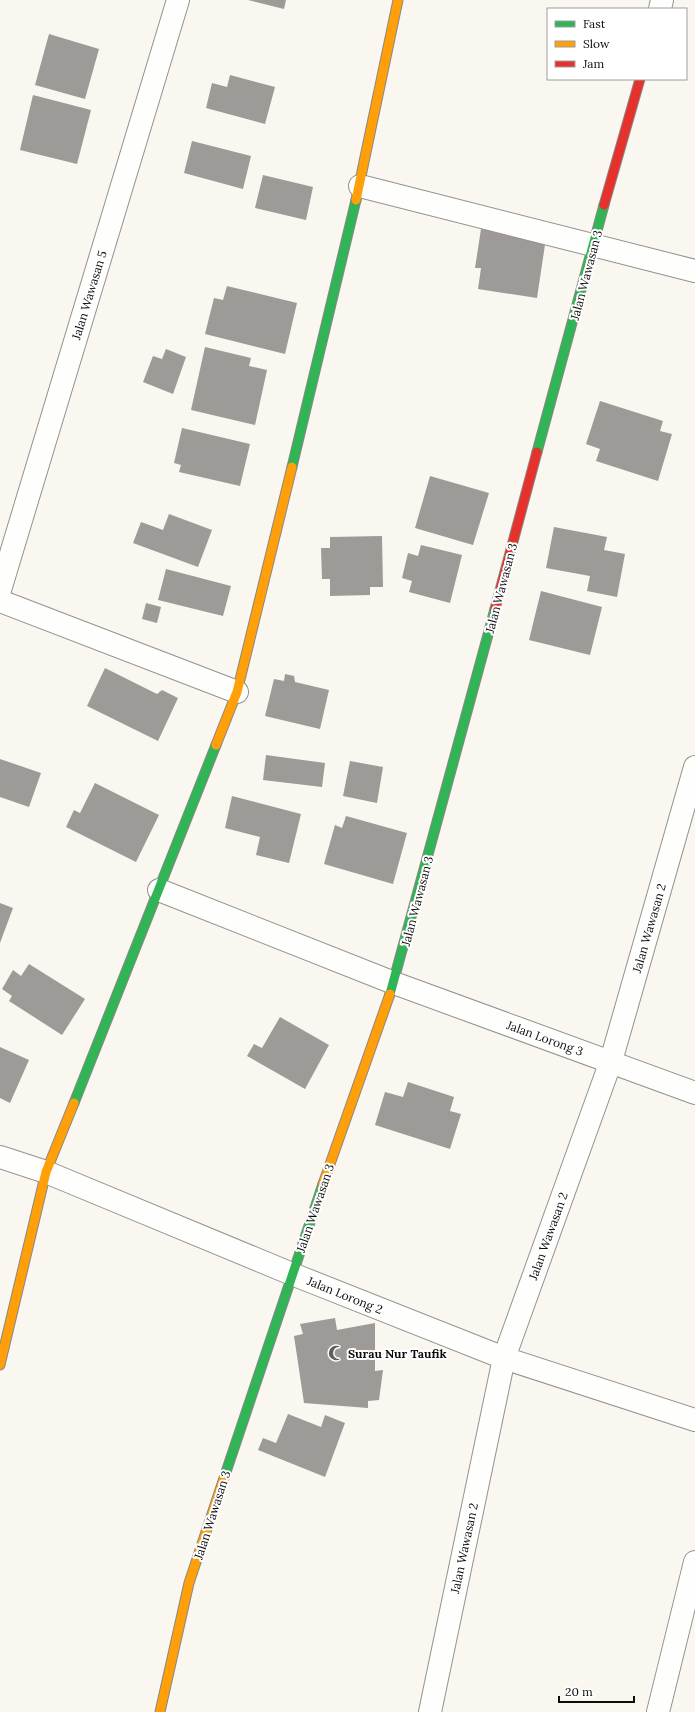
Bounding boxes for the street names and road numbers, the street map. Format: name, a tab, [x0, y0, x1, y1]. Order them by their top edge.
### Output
street label: Jalan Wawasan 3	[567, 228, 605, 323]
street label: Jalan Wawasan 5	[68, 249, 110, 342]
street label: Jalan Wawasan 3	[482, 541, 520, 636]
street label: Jalan Wawasan 3	[398, 854, 436, 949]
street label: Jalan Wawasan 2	[629, 882, 669, 975]
street label: Jalan Lorong 3	[504, 1017, 586, 1059]
street label: Jalan Wawasan 3	[293, 1162, 337, 1255]
street label: Jalan Wawasan 2	[525, 1190, 571, 1283]
street label: Jalan Lorong 2	[304, 1273, 385, 1317]
street label: Jalan Wawasan 3	[190, 1468, 234, 1562]
street label: Jalan Wawasan 2	[447, 1501, 481, 1596]

